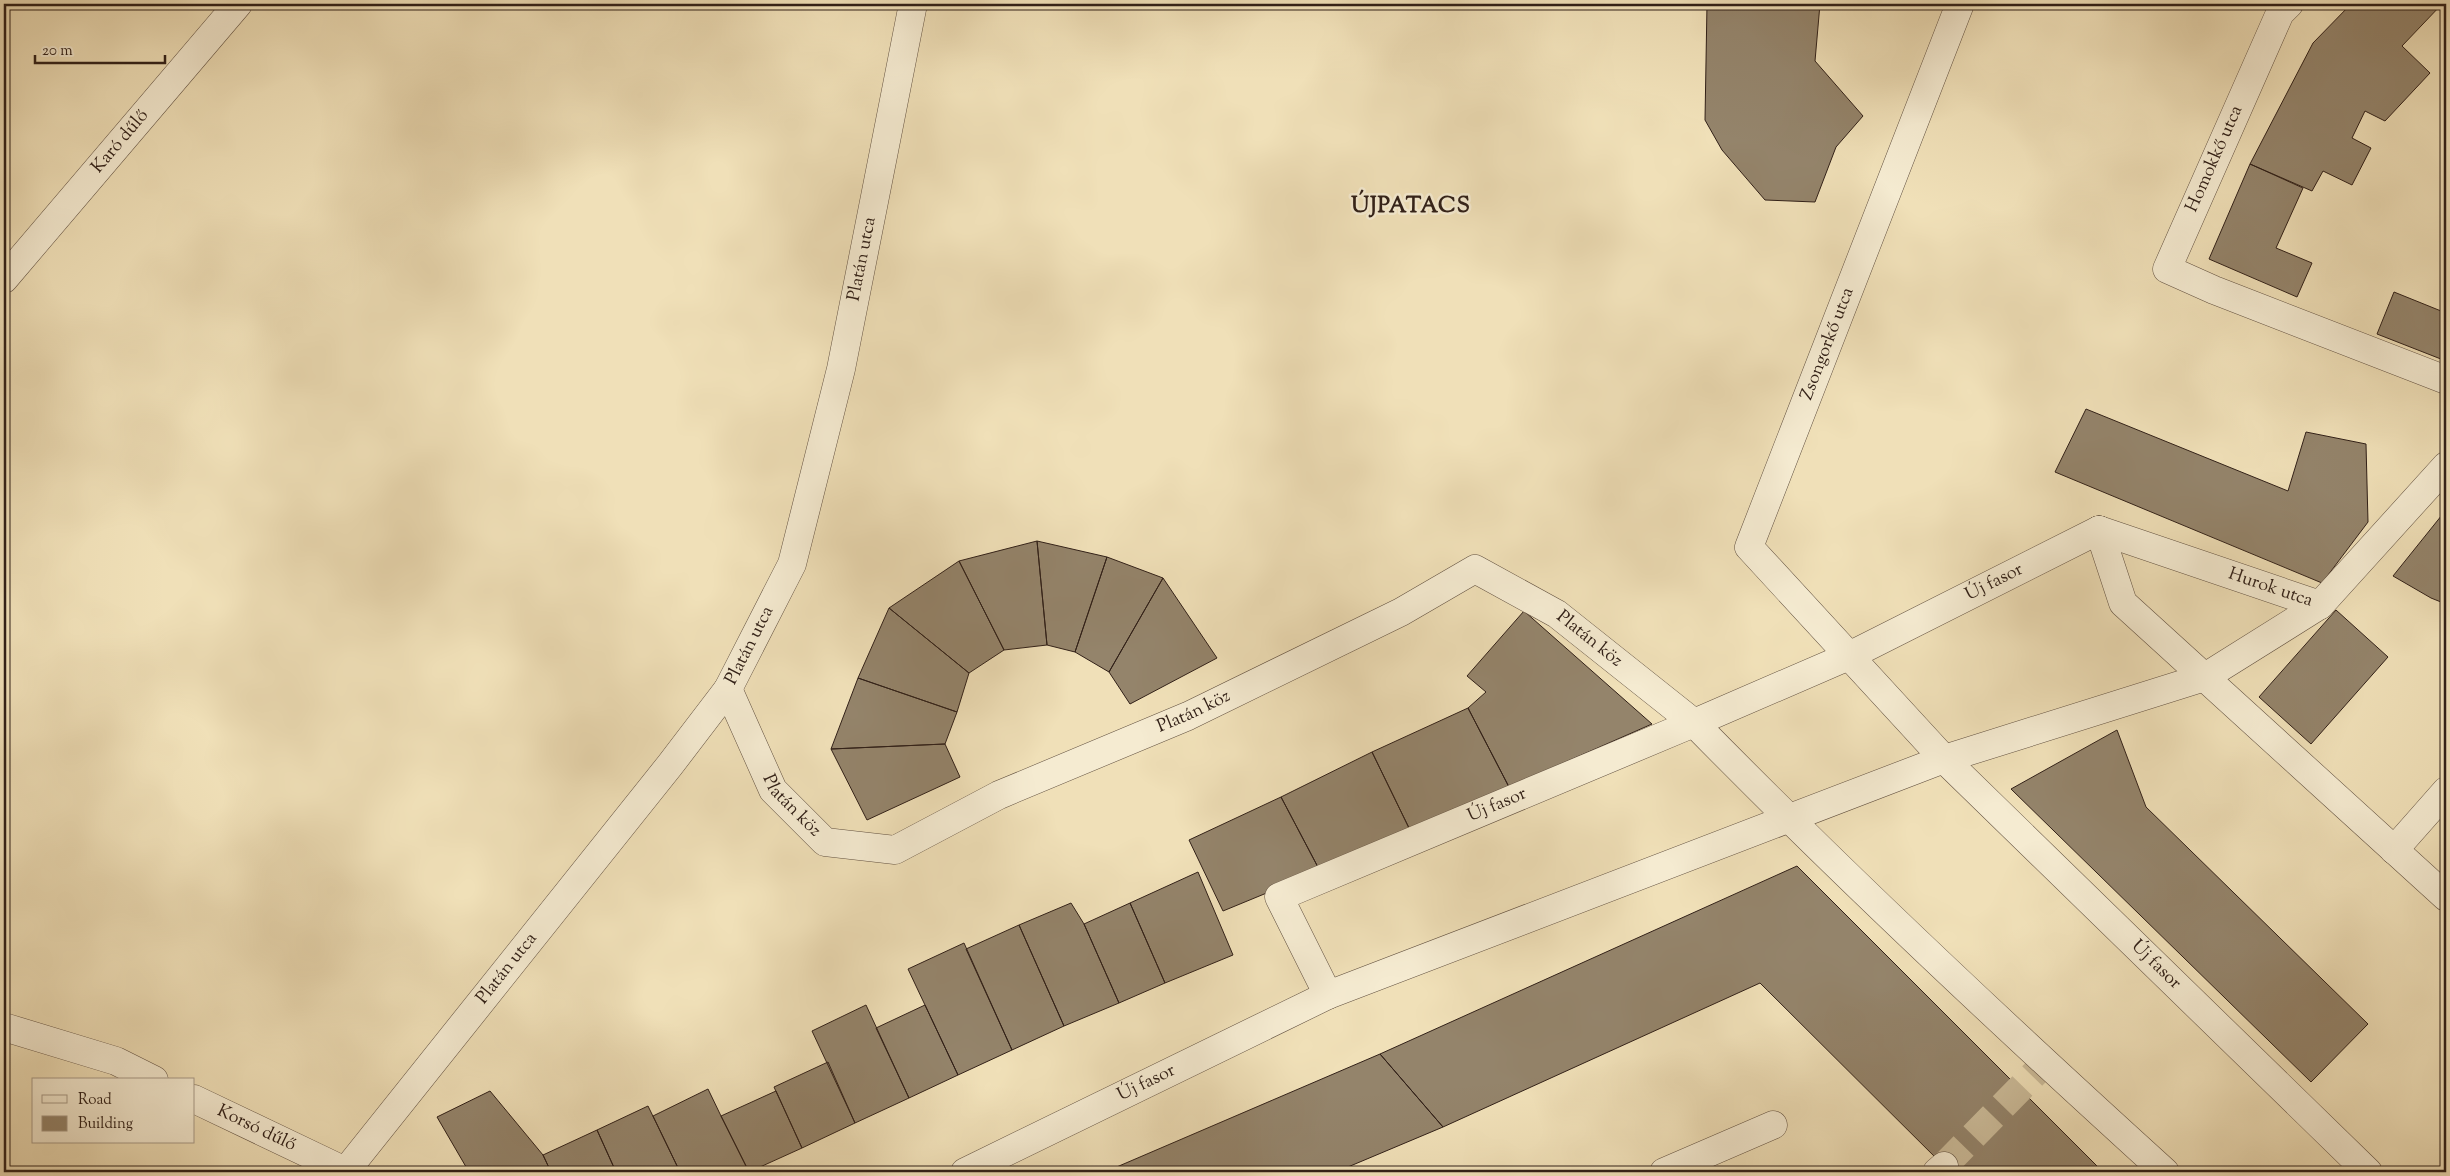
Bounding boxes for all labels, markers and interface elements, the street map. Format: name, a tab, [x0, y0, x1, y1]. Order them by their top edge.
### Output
scale bar	[35, 32, 165, 64]
text: 20 m	[42, 41, 73, 62]
street label: Homokkő utca	[2180, 101, 2250, 217]
street label: Karó dűlő	[86, 104, 155, 180]
district label: ÚJPATACS	[1351, 189, 1471, 223]
street label: Platán utca	[842, 215, 884, 303]
street label: Zsongorkő utca	[1795, 284, 1861, 404]
street label: Új fasor	[1961, 557, 2028, 608]
street label: Hurok utca	[2225, 562, 2316, 615]
street label: Platán utca	[719, 602, 781, 690]
street label: Platán köz	[1550, 605, 1628, 674]
street label: Platán köz	[1153, 684, 1235, 740]
street label: Platán köz	[755, 770, 827, 844]
street label: Új fasor	[1463, 781, 1531, 829]
street label: Platán utca	[470, 927, 544, 1010]
street label: Új fasor	[2124, 934, 2187, 996]
street label: Új fasor	[1113, 1058, 1180, 1109]
legend	[32, 1078, 195, 1144]
text: Road	[78, 1090, 112, 1111]
street label: Korsó dűlő	[212, 1099, 300, 1159]
text: Building	[78, 1114, 133, 1135]

